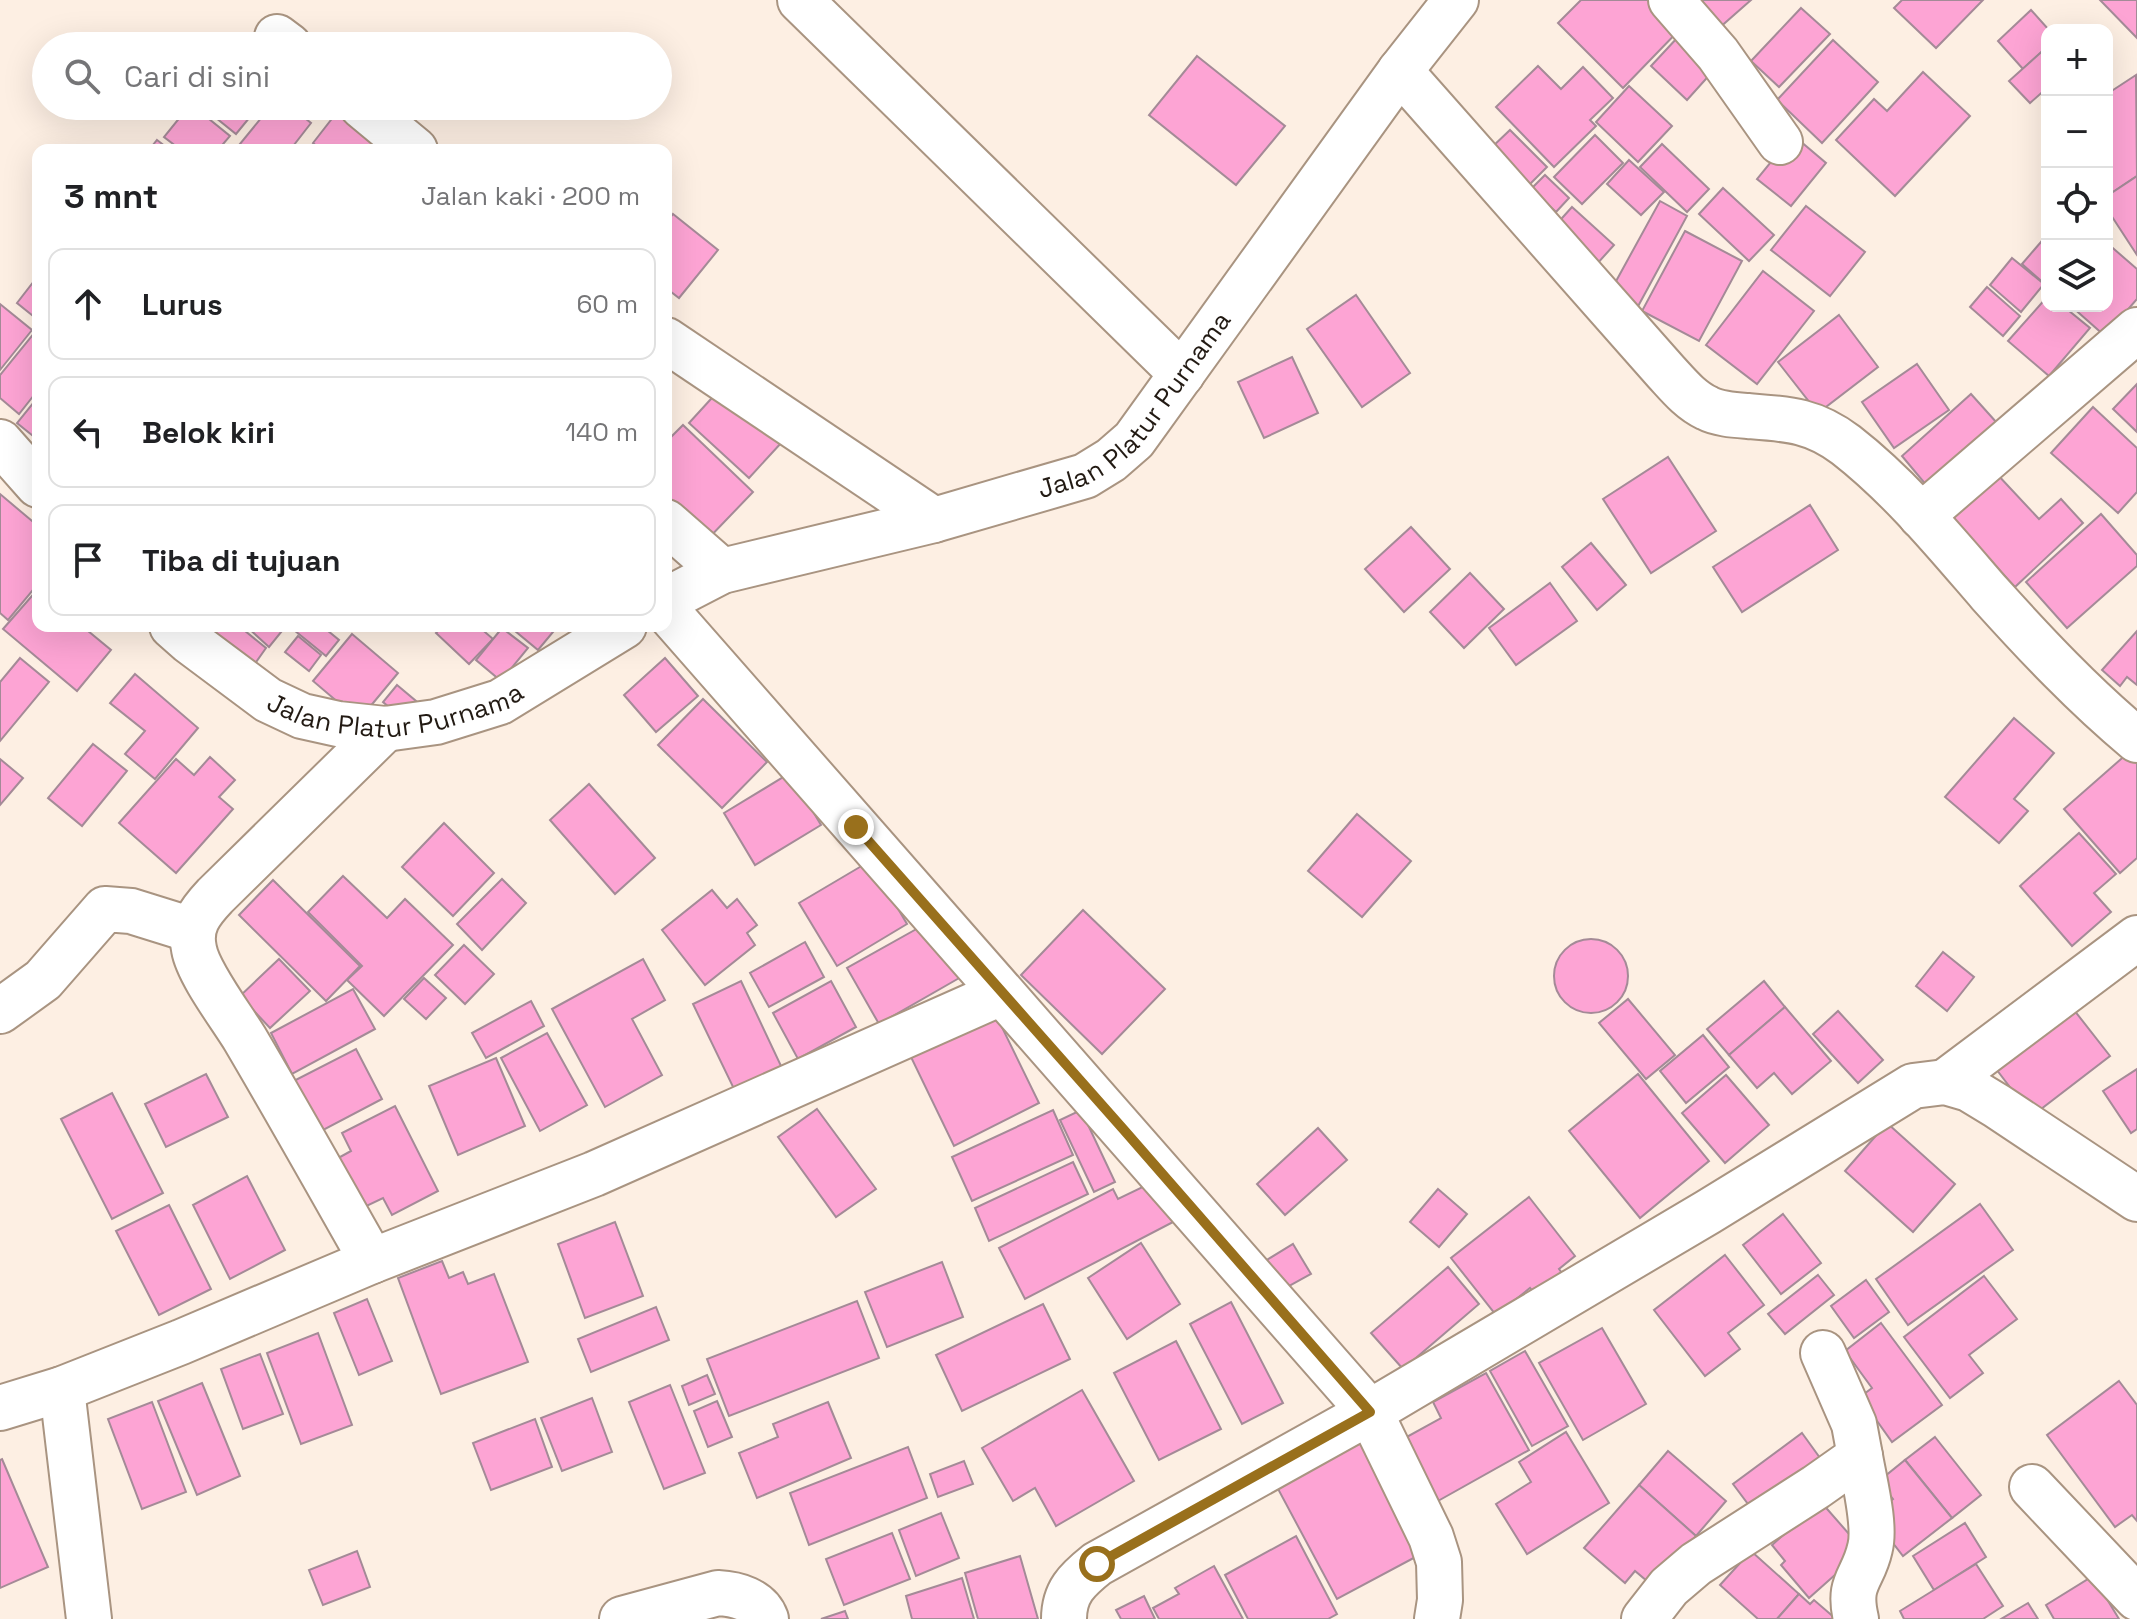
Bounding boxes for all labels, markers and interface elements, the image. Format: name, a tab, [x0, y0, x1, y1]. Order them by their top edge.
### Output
map controls	[2041, 24, 2113, 312]
button: +	[2041, 24, 2113, 96]
search box	[32, 32, 672, 120]
icon: search	[60, 54, 104, 98]
text: Cari di sini	[124, 57, 270, 96]
button: −	[2041, 96, 2113, 168]
button: locate	[2041, 168, 2113, 240]
text: 3 mnt	[64, 175, 158, 218]
text: Jalan kaki · 200 m	[421, 179, 640, 213]
button: layers	[2041, 240, 2113, 312]
icon: ahead	[66, 282, 110, 326]
text: Lurus	[142, 285, 223, 324]
text: 60 m	[576, 287, 638, 321]
street label: Jalan Platur Purnama	[1034, 305, 1238, 506]
icon: left	[66, 410, 110, 454]
text: Belok kiri	[142, 413, 275, 452]
text: 140 m	[565, 415, 638, 449]
icon: arrive	[66, 538, 110, 582]
text: Tiba di tujuan	[142, 541, 341, 580]
street label: Jalan Platur Purnama	[262, 668, 526, 708]
text: Jalan Platur Purnama	[261, 675, 530, 746]
route end	[838, 809, 874, 845]
route start	[1079, 1546, 1115, 1582]

